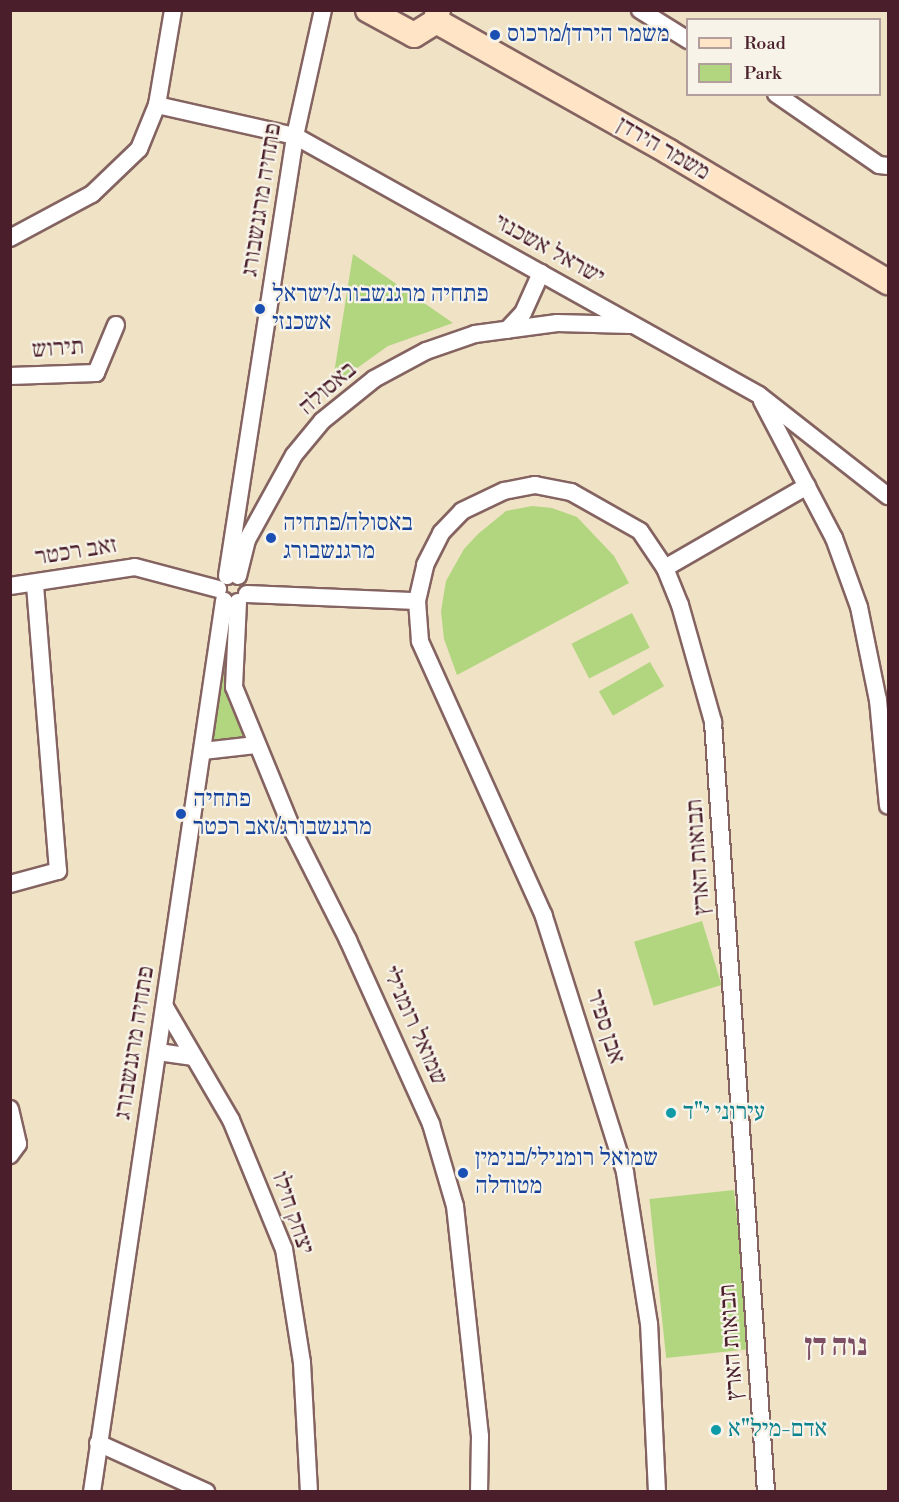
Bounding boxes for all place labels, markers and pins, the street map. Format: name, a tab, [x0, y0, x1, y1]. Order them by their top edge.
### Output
place label: משמר הירדן/מרכוס	[507, 21, 670, 49]
marker: משמר הירדן/מרכוס	[488, 28, 502, 42]
place label: פתחיה מרגנשבורג/ישראל אשכנזי	[272, 281, 489, 337]
marker: פתחיה מרגנשבורג/ישראל אשכנזי	[253, 302, 267, 316]
place label: באסולה/פתחיה מרגנשבורג	[283, 510, 413, 566]
marker: באסולה/פתחיה מרגנשבורג	[264, 531, 278, 545]
place label: פתחיה מרגנשבורג/זאב רכטר	[193, 786, 372, 842]
marker: פתחיה מרגנשבורג/זאב רכטר	[174, 807, 188, 821]
place label: עירוני י"ד	[683, 1099, 765, 1127]
marker: עירוני י"ד	[664, 1106, 678, 1120]
place label: שמואל רומנילי/בנימין מטודלה	[475, 1145, 658, 1201]
marker: שמואל רומנילי/בנימין מטודלה	[456, 1166, 470, 1180]
place label: אדם-מיל"א	[728, 1416, 827, 1444]
marker: אדם-מיל"א	[709, 1423, 723, 1437]

